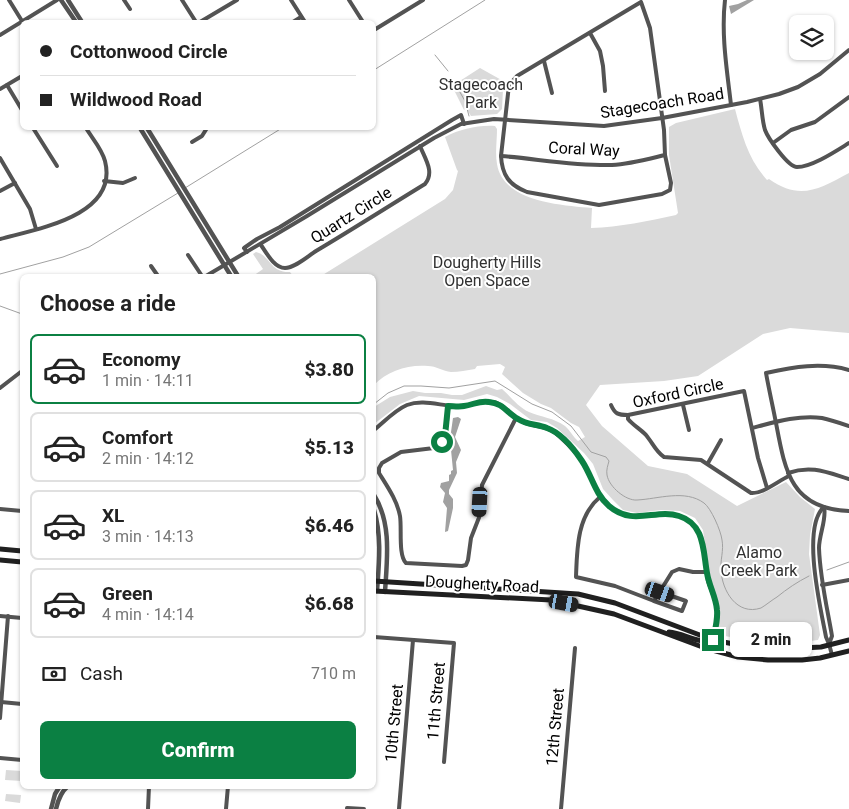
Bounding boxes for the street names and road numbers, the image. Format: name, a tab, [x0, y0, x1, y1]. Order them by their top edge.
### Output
street label: Stagecoach Road	[599, 84, 725, 122]
street label: Coral Way	[548, 138, 621, 160]
street label: Quartz Circle	[307, 183, 395, 247]
street label: Oxford Circle	[631, 374, 725, 412]
street label: Dougherty Road	[425, 572, 539, 596]
street label: 11th Street	[423, 661, 449, 741]
street label: 10th Street	[381, 683, 407, 763]
street label: 12th Street	[542, 687, 568, 767]

